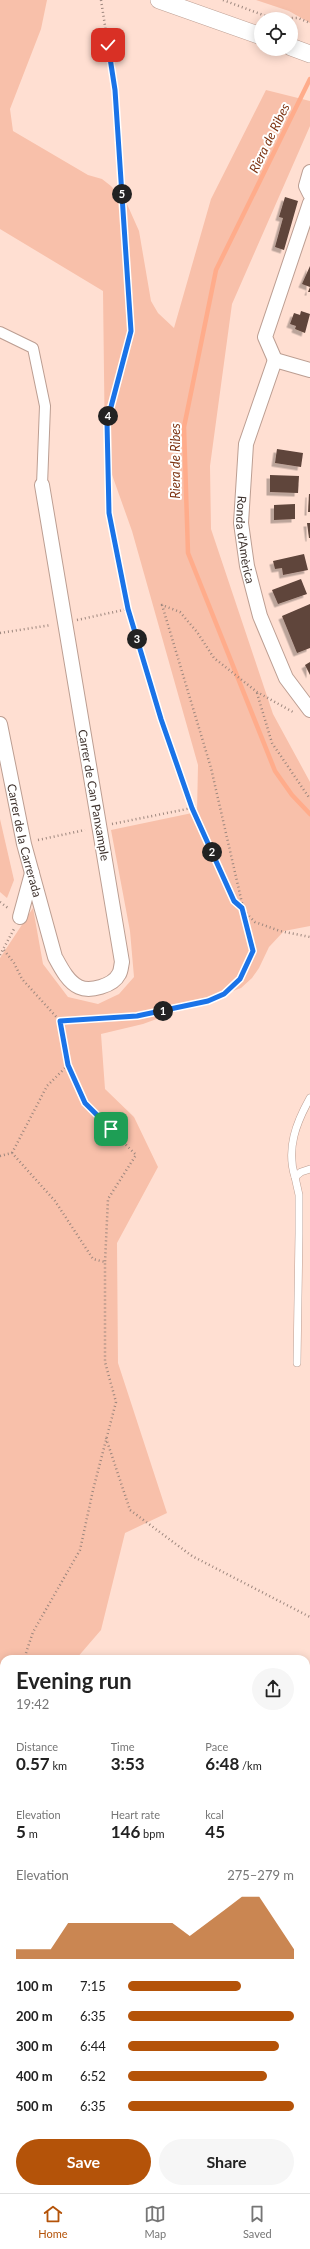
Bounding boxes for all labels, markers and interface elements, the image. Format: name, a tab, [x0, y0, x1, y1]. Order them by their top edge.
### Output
map controls	[254, 12, 298, 56]
button: locate	[254, 12, 298, 56]
pin	[91, 28, 125, 62]
icon: check	[97, 34, 119, 56]
water label: Riera de Ribes	[245, 101, 293, 175]
pin: 5	[112, 184, 132, 204]
text: 5	[119, 187, 125, 200]
pin: 4	[98, 406, 118, 426]
text: 4	[105, 409, 111, 422]
water label: Riera de Ribes	[167, 423, 183, 499]
street label: Ronda d'Amèrica	[233, 495, 259, 585]
pin: 3	[127, 629, 147, 649]
text: 3	[134, 632, 140, 645]
street label: Carrer de Can Panxample	[75, 728, 113, 862]
street label: Carrer de la Carrerada	[5, 782, 46, 899]
pin: 2	[202, 842, 222, 862]
text: 2	[209, 845, 215, 858]
pin: 1	[153, 1001, 173, 1021]
text: 1	[160, 1004, 166, 1017]
pin	[94, 1112, 128, 1146]
icon: arrive	[100, 1118, 122, 1140]
text: Evening run	[16, 1667, 132, 1694]
button: share	[252, 1668, 294, 1710]
text: 19:42	[16, 1696, 49, 1712]
text: Distance	[16, 1740, 58, 1753]
text: Time	[111, 1740, 135, 1753]
text: Pace	[205, 1740, 228, 1753]
text: 0.57	[16, 1753, 50, 1774]
text: 3:53	[111, 1753, 145, 1774]
text: 6:48	[205, 1753, 239, 1774]
text: km	[50, 1759, 67, 1772]
text: /km	[239, 1759, 262, 1772]
text: Elevation	[16, 1808, 61, 1821]
text: Heart rate	[111, 1808, 160, 1821]
text: kcal	[205, 1808, 224, 1821]
text: 5	[16, 1821, 26, 1842]
text: 146	[111, 1821, 140, 1842]
text: 45	[205, 1821, 225, 1842]
text: m	[26, 1827, 38, 1840]
text: bpm	[140, 1827, 164, 1840]
text: Elevation	[16, 1867, 69, 1883]
text: 275–279 m	[227, 1867, 294, 1883]
text: 100 m	[16, 1978, 53, 1994]
text: 7:15	[80, 1978, 106, 1994]
text: 200 m	[16, 2008, 53, 2024]
text: 6:35	[80, 2008, 106, 2024]
text: 300 m	[16, 2038, 53, 2054]
text: 6:44	[80, 2038, 106, 2054]
text: 400 m	[16, 2068, 53, 2084]
text: 6:52	[80, 2068, 106, 2084]
text: 500 m	[16, 2098, 53, 2114]
text: 6:35	[80, 2098, 106, 2114]
button: Save	[16, 2139, 151, 2185]
button: Share	[159, 2139, 294, 2185]
tab: Home	[38, 2203, 68, 2240]
tab: Map	[144, 2203, 166, 2240]
tab: Saved	[243, 2203, 272, 2240]

